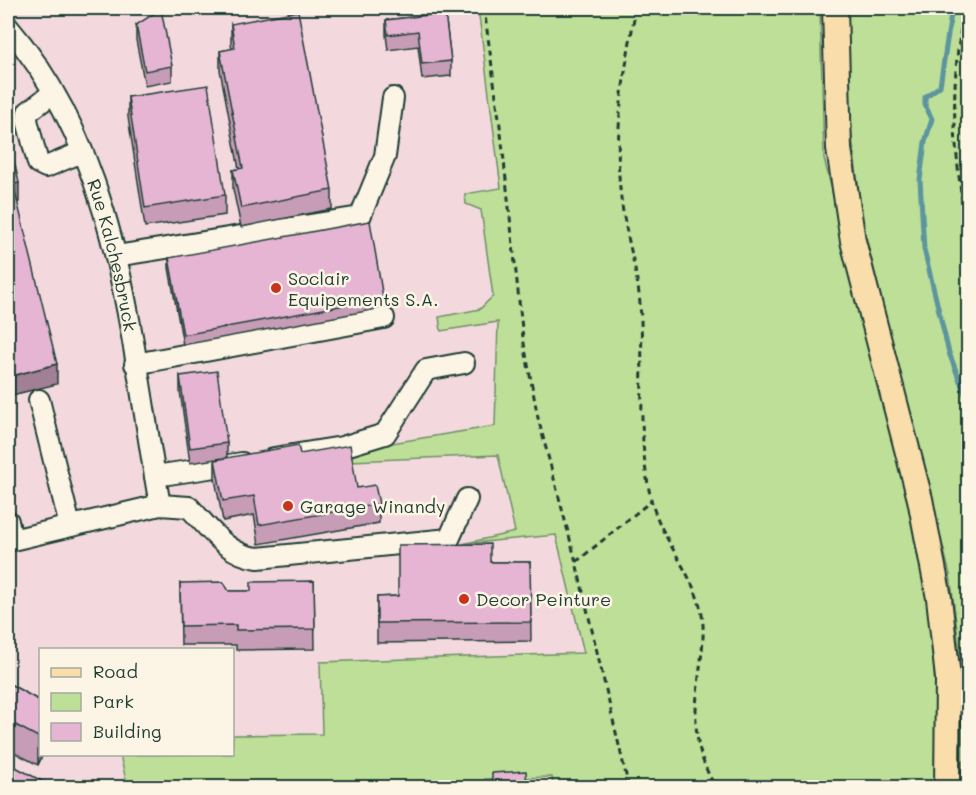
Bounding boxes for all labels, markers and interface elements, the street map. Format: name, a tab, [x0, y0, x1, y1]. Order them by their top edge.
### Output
street label: Rue Kalchesbruck	[82, 176, 143, 333]
place label: Soclair Equipements S.A.	[288, 266, 439, 311]
marker: Soclair Equipements S.A.	[269, 281, 283, 295]
place label: Garage Winandy	[300, 494, 445, 518]
marker: Garage Winandy	[281, 499, 295, 513]
place label: Decor Peinture	[476, 587, 611, 611]
marker: Decor Peinture	[457, 592, 471, 606]
legend	[39, 648, 234, 756]
text: Road	[93, 659, 138, 683]
text: Park	[93, 689, 134, 713]
text: Building	[93, 719, 161, 743]

